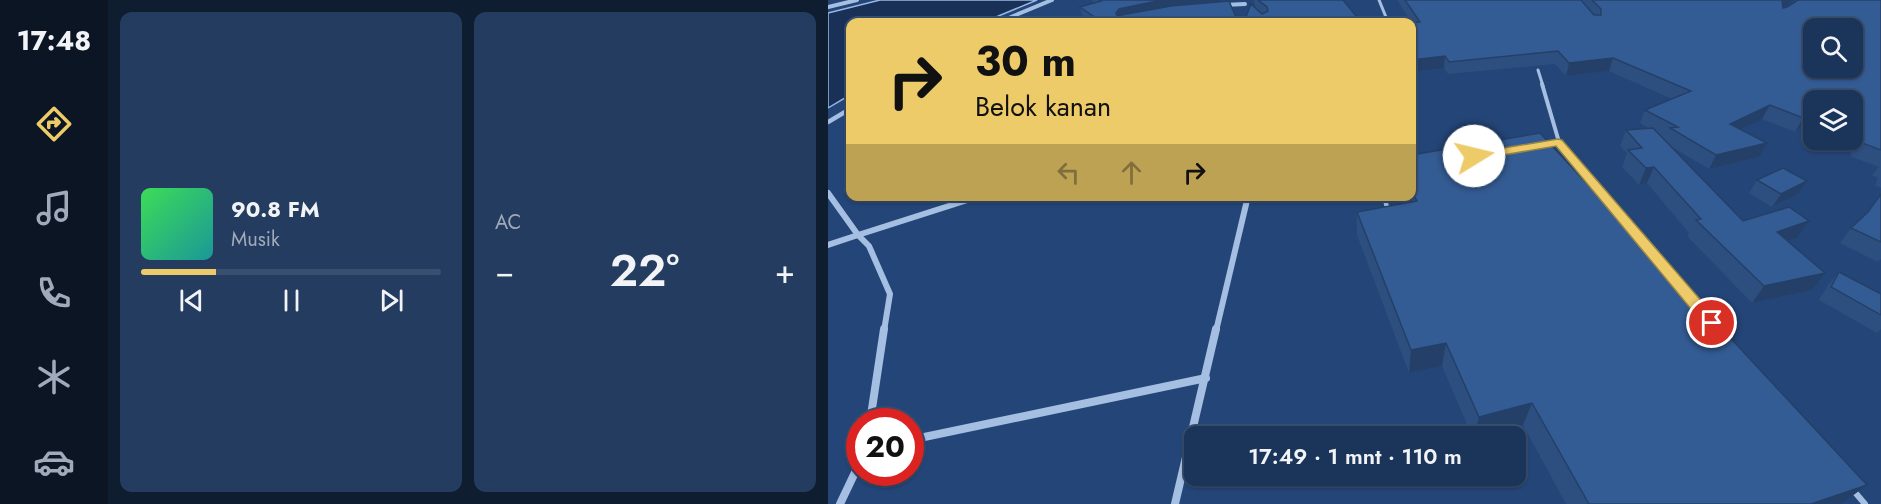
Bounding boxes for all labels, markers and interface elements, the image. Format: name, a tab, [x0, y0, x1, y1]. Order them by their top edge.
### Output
map controls	[1803, 18, 1863, 150]
button: search	[1803, 18, 1863, 78]
text: 17:48	[17, 21, 91, 60]
text: 30 m	[975, 31, 1076, 92]
icon: right	[876, 42, 954, 120]
text: Belok kanan	[975, 87, 1111, 126]
button: layers	[1803, 90, 1863, 150]
icon: directions	[33, 103, 75, 145]
position arrow	[1442, 124, 1506, 188]
icon: left	[1052, 156, 1085, 189]
icon: ahead	[1115, 156, 1148, 189]
icon: right	[1178, 156, 1211, 189]
icon: music	[33, 187, 75, 229]
text: 90.8 FM	[231, 193, 320, 225]
text: AC	[495, 208, 521, 237]
text: Musik	[231, 225, 280, 254]
text: 22°	[610, 238, 679, 303]
text: −	[495, 248, 514, 295]
text: +	[775, 248, 795, 295]
icon: phone	[33, 272, 75, 314]
icon: previous	[175, 284, 208, 317]
icon: pause	[275, 284, 308, 317]
icon: next	[375, 284, 408, 317]
pin	[1686, 297, 1737, 348]
icon: arrive	[1695, 306, 1728, 339]
icon: climate	[33, 356, 75, 398]
speed limit sign: 20	[846, 408, 924, 486]
text: 17:49 · 1 mnt · 110 m	[1248, 440, 1462, 472]
icon: car	[33, 441, 75, 483]

